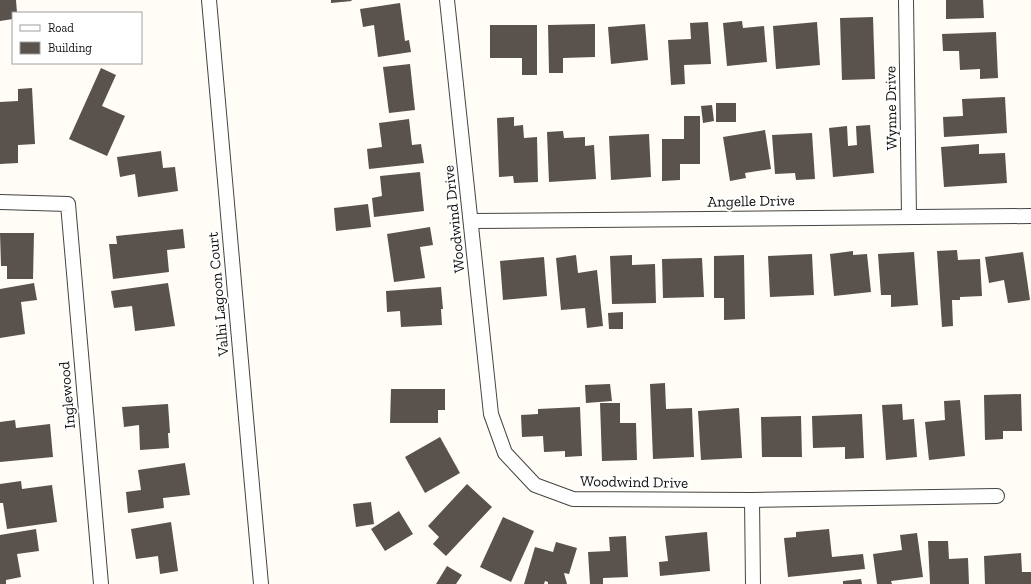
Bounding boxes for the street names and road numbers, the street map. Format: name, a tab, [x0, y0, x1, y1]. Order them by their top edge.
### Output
street label: Wynne Drive	[881, 66, 901, 150]
street label: Woodwind Drive	[439, 164, 469, 274]
street label: Angelle Drive	[707, 191, 795, 211]
street label: Valhi Lagoon Court	[204, 231, 232, 358]
street label: Inglewood	[55, 360, 79, 429]
street label: Woodwind Drive	[580, 472, 688, 492]

